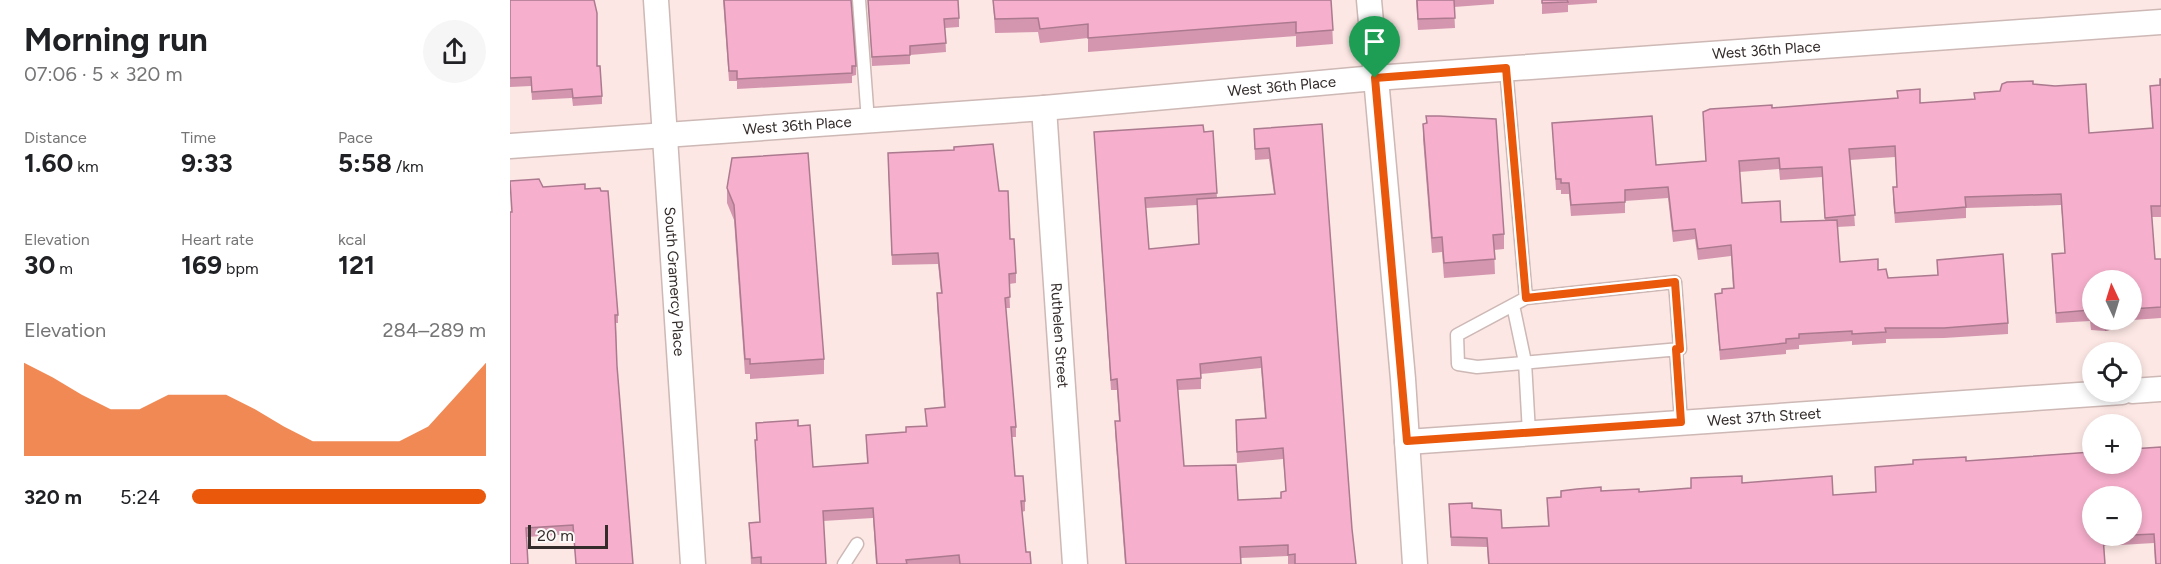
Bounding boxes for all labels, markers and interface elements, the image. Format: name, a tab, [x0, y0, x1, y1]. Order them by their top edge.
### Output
pin	[1349, 16, 1400, 78]
text: Morning run	[24, 20, 208, 59]
button: share	[423, 20, 486, 83]
icon: arrive	[1358, 25, 1391, 58]
street label: West 36th Place	[1711, 37, 1821, 63]
text: 07:06 · 5 × 320 m	[24, 62, 182, 86]
street label: West 36th Place	[1227, 73, 1337, 100]
street label: West 36th Place	[742, 113, 852, 138]
text: Distance	[24, 128, 87, 147]
text: Time	[181, 128, 216, 147]
text: Pace	[338, 128, 373, 147]
text: 1.60	[24, 147, 73, 179]
text: 9:33	[181, 147, 233, 179]
text: 5:58	[338, 147, 392, 179]
text: km	[73, 157, 99, 176]
text: /km	[392, 157, 424, 176]
street label: South Gramercy Place	[661, 206, 688, 357]
text: Elevation	[24, 230, 90, 249]
text: Heart rate	[181, 230, 254, 249]
text: kcal	[338, 230, 366, 249]
text: 30	[24, 249, 55, 281]
text: 169	[181, 249, 222, 281]
text: 121	[338, 249, 375, 281]
text: m	[55, 259, 73, 278]
text: bpm	[222, 259, 259, 278]
north arrow	[2082, 270, 2142, 330]
map controls	[2082, 270, 2142, 546]
street label: Ruthelen Street	[1047, 282, 1072, 389]
text: Elevation	[24, 318, 106, 342]
text: 284–289 m	[382, 318, 486, 342]
button: locate	[2082, 342, 2142, 402]
street label: West 37th Street	[1706, 404, 1822, 430]
button: +	[2082, 414, 2142, 474]
text: 320 m	[24, 485, 82, 509]
text: 5:24	[120, 485, 160, 509]
button: −	[2082, 486, 2142, 546]
scale bar	[528, 522, 608, 550]
text: 20 m	[537, 526, 574, 545]

